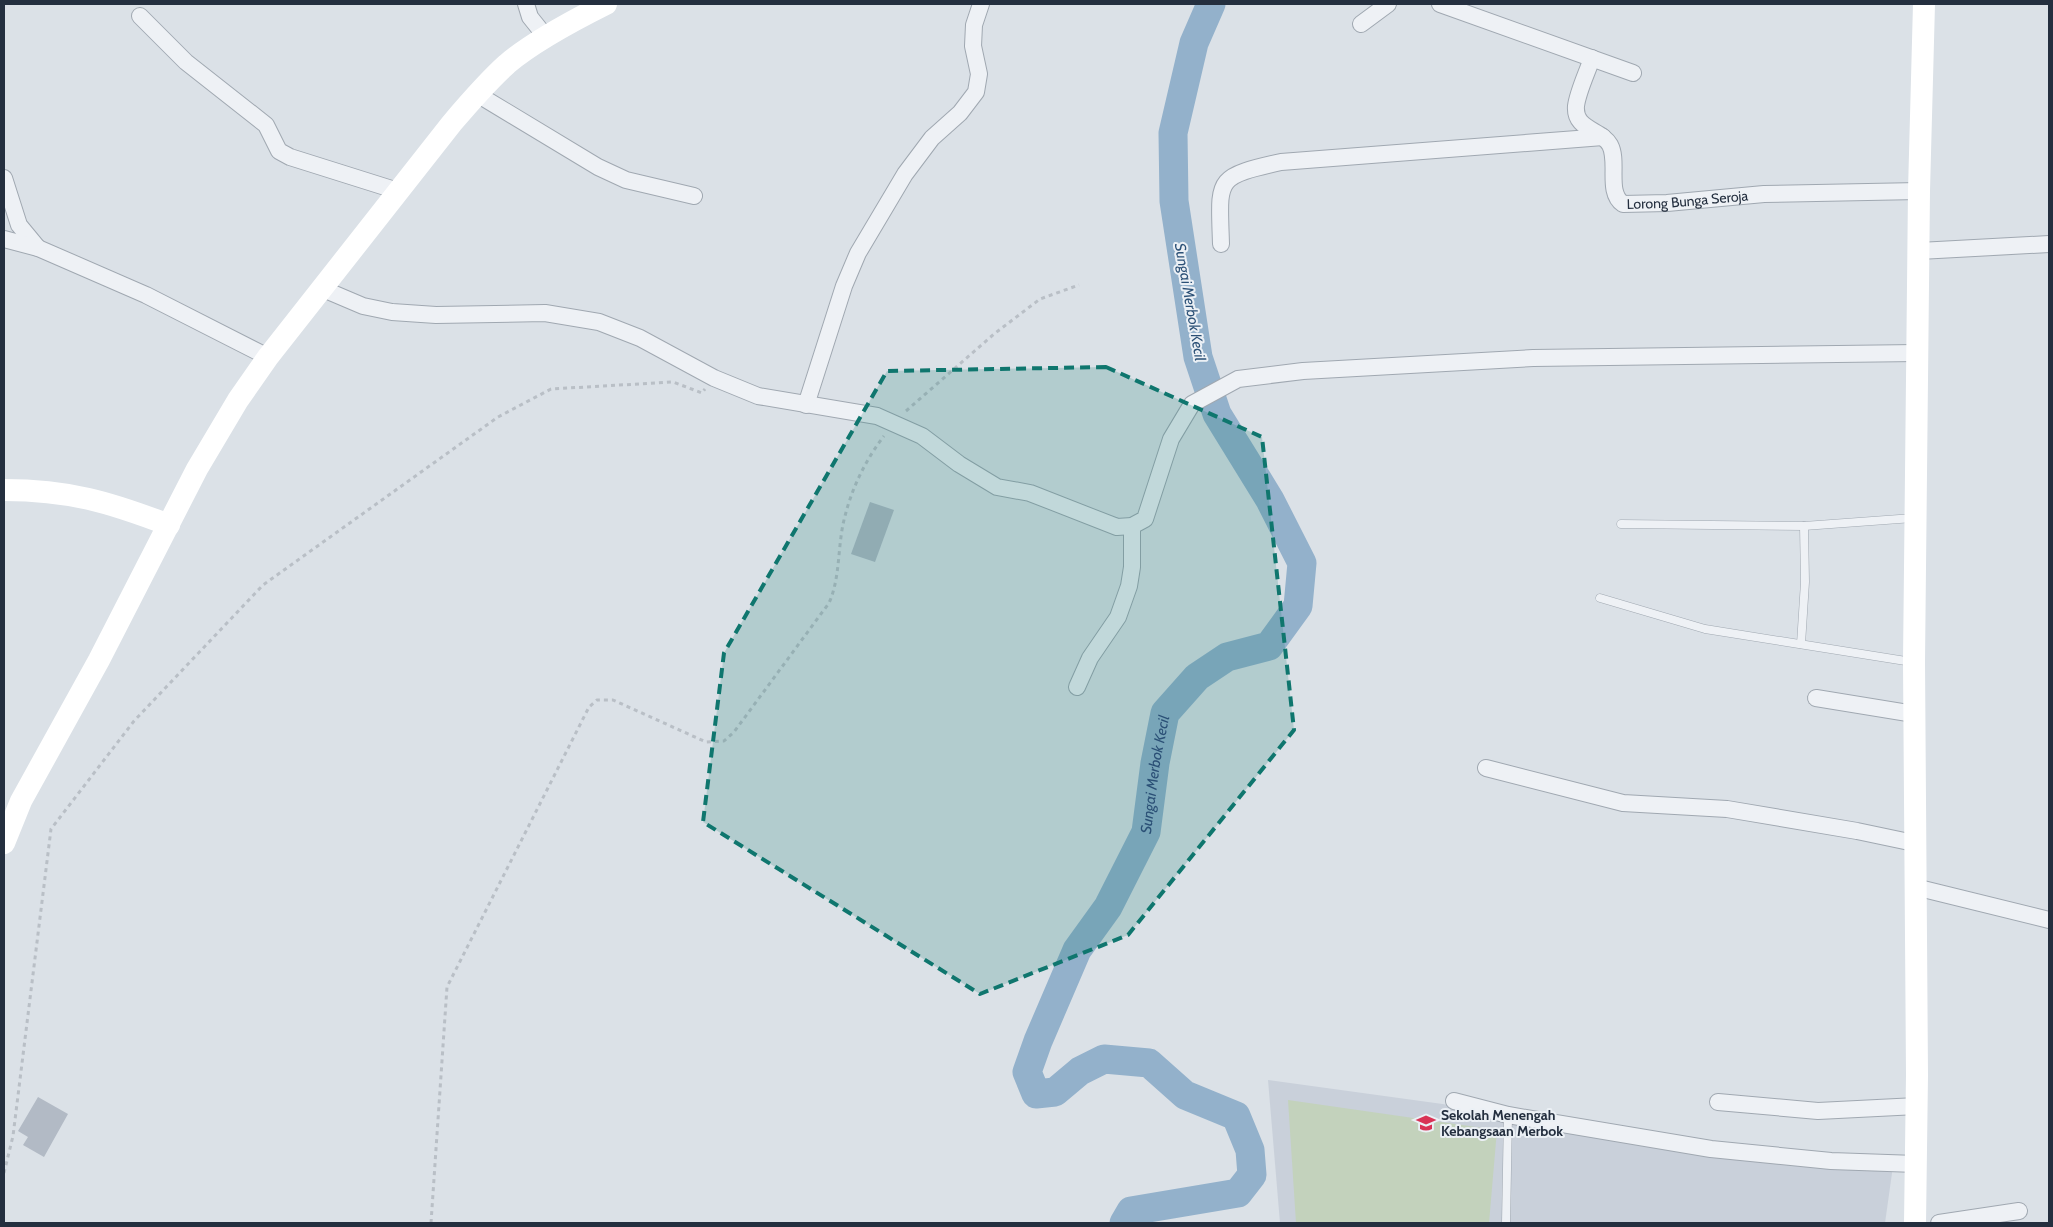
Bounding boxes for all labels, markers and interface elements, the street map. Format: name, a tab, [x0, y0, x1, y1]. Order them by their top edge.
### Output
street label: Lorong Bunga Seroja	[1626, 186, 1749, 213]
water label: Sungai Merbok Kecil	[1171, 242, 1209, 363]
water label: Sungai Merbok Kecil	[1137, 713, 1173, 835]
place label: Sekolah Menengah Kebangsaan Merbok	[1441, 1106, 1563, 1140]
school or university icon: Sekolah Menengah Kebangsaan Merbok	[1415, 1112, 1437, 1134]

